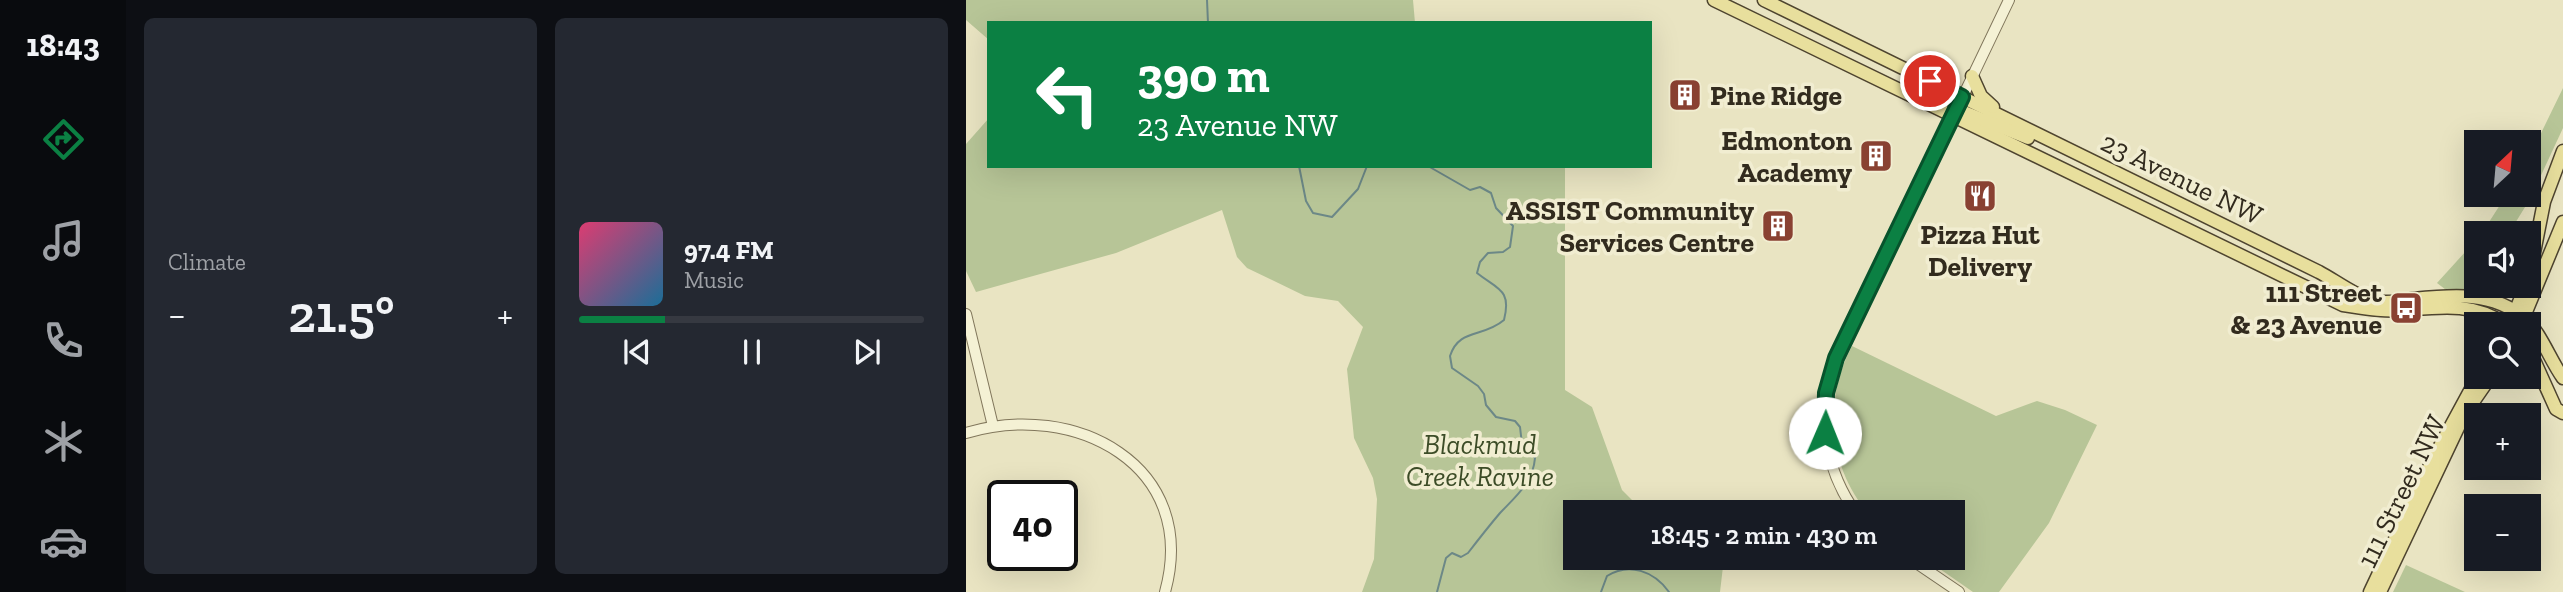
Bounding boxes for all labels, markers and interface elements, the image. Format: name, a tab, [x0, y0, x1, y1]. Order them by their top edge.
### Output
text: 18:43	[26, 26, 100, 64]
text: 390 m	[1137, 46, 1270, 105]
icon: left	[1022, 49, 1113, 140]
pin	[1900, 51, 1960, 111]
icon: arrive	[1911, 62, 1949, 100]
building icon: Pine Ridge	[1666, 76, 1704, 114]
place label: Pine Ridge	[1710, 79, 1842, 112]
text: 23 Avenue NW	[1137, 106, 1338, 144]
icon: directions	[39, 115, 88, 164]
place label: Edmonton Academy	[1721, 124, 1852, 189]
street label: 23 Avenue NW	[2096, 125, 2269, 232]
north arrow	[2464, 130, 2541, 206]
map controls	[2464, 130, 2541, 571]
building icon: Edmonton Academy	[1857, 137, 1895, 175]
restaurant icon: Pizza Hut Delivery	[1961, 177, 1999, 215]
place label: ASSIST Community Services Centre	[1506, 194, 1754, 259]
building icon: ASSIST Community Services Centre	[1759, 207, 1797, 245]
icon: music	[39, 216, 88, 265]
place label: Pizza Hut Delivery	[1920, 218, 2041, 283]
button: sound	[2464, 221, 2541, 298]
text: 97.4 FM	[684, 234, 774, 266]
text: Climate	[168, 248, 246, 276]
text: Music	[684, 266, 744, 294]
place label: 111 Street & 23 Avenue	[2231, 276, 2383, 341]
text: 21.5°	[288, 283, 394, 345]
bus stop icon: 111 Street & 23 Avenue	[2387, 289, 2425, 327]
text: −	[168, 292, 186, 338]
text: +	[497, 292, 513, 338]
button: search	[2464, 312, 2541, 389]
icon: phone	[39, 316, 88, 365]
icon: previous	[618, 333, 656, 371]
icon: pause	[733, 333, 771, 371]
icon: next	[848, 333, 886, 371]
position arrow	[1788, 396, 1862, 470]
button: +	[2464, 403, 2541, 480]
street label: 111 Street NW	[2350, 409, 2453, 573]
icon: climate	[39, 417, 88, 466]
park label: Blackmud Creek Ravine	[1406, 428, 1554, 493]
speed limit sign: 40	[987, 480, 1078, 571]
button: −	[2464, 494, 2541, 571]
icon: car	[39, 517, 88, 566]
text: 18:45 · 2 min · 430 m	[1651, 519, 1877, 551]

